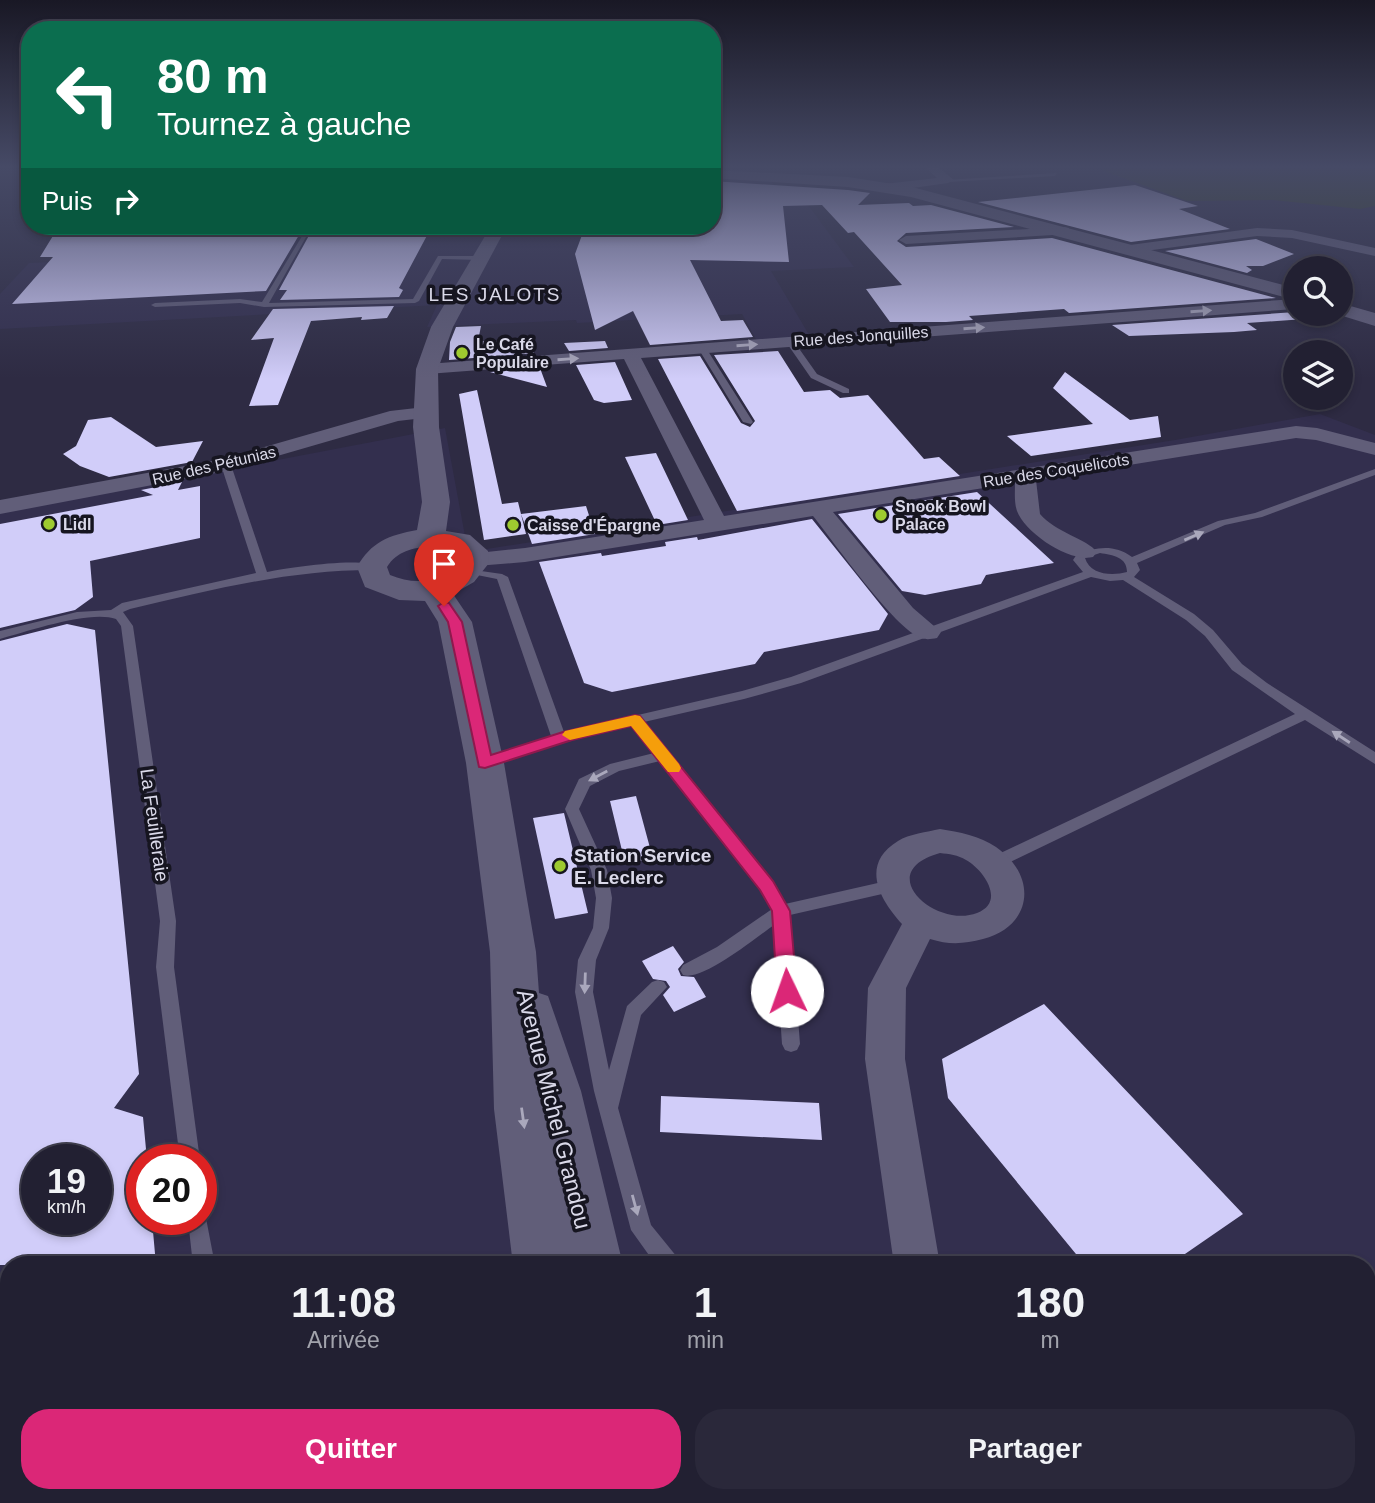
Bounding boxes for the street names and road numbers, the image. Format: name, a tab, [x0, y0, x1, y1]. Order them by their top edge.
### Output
street label: Rue des Jonquilles	[793, 323, 929, 350]
street label: Rue des Pétunias	[151, 443, 278, 488]
street label: Rue des Coquelicots	[982, 451, 1130, 490]
street label: La Feuilleraie	[136, 767, 173, 883]
street label: Avenue Michel Grandou	[512, 986, 596, 1232]

